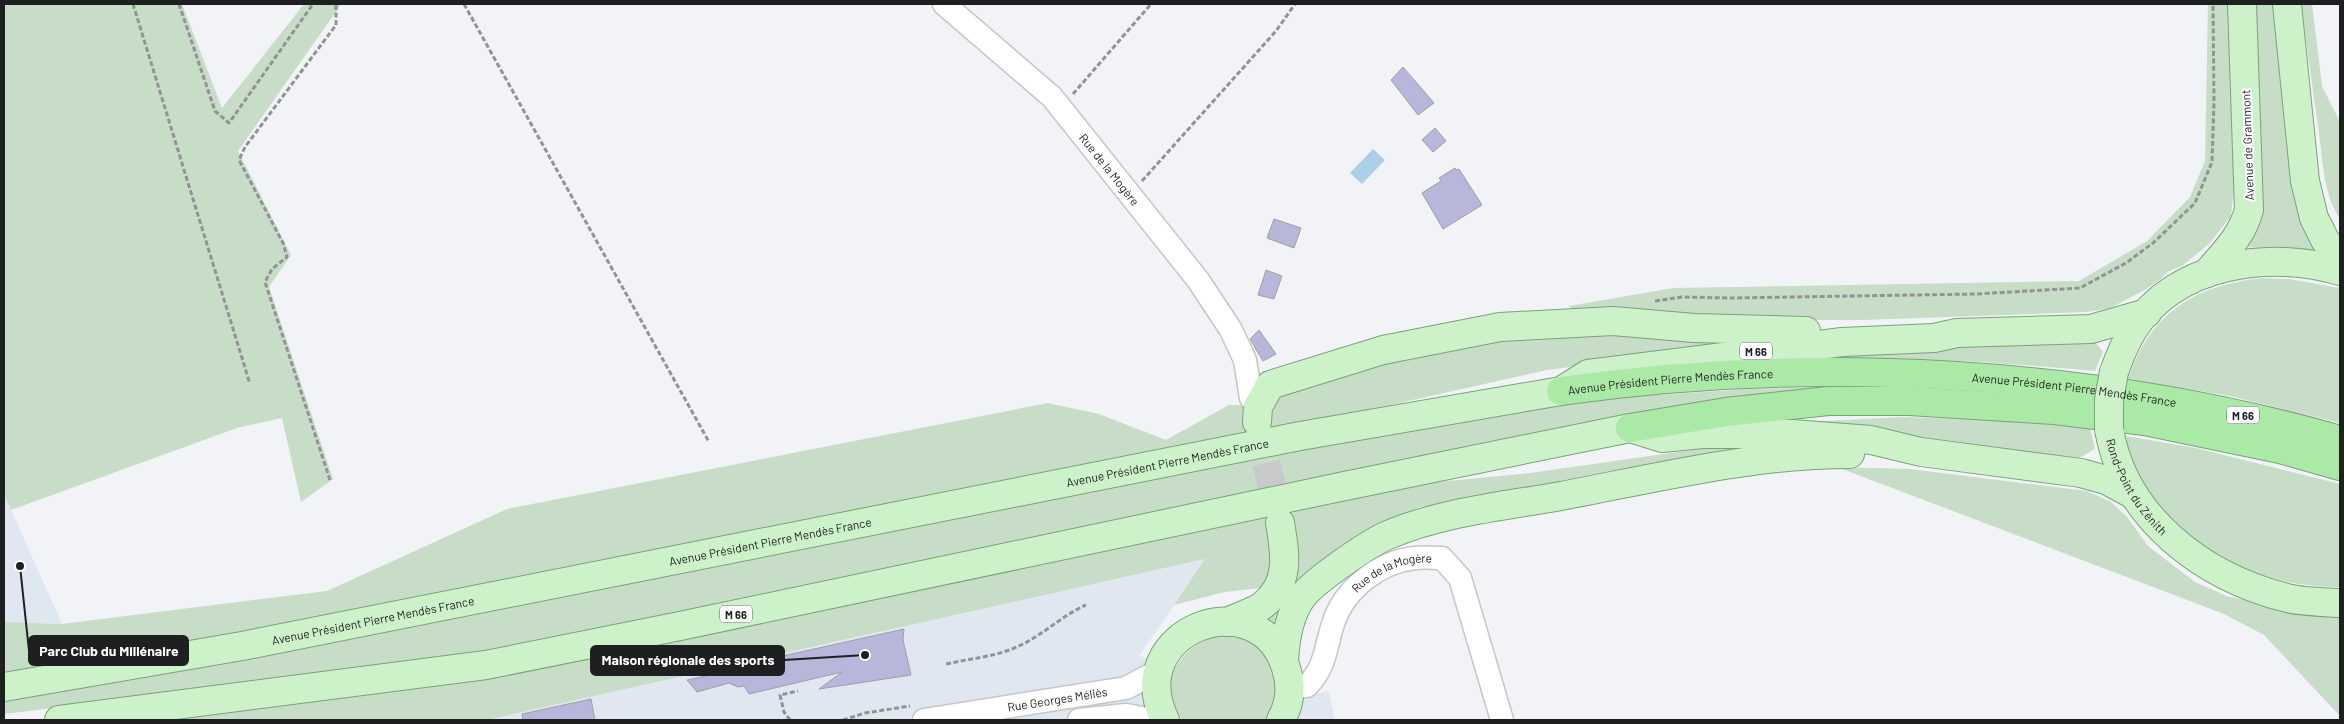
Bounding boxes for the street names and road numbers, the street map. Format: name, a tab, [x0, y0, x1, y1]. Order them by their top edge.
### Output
street label: Avenue de Grammont	[2238, 89, 2256, 201]
street label: Rue de la Mogère	[1077, 131, 1143, 208]
road number: M 66	[1740, 342, 1772, 360]
street label: Avenue Président Pierre Mendès France	[1567, 366, 1773, 397]
street label: Avenue Président Pierre Mendès France	[1971, 370, 2178, 409]
road number: M 66	[2227, 406, 2259, 424]
street label: Avenue Président Pierre Mendès France	[1065, 435, 1270, 489]
street label: Rond-Point du Zénith	[2104, 437, 2170, 538]
street label: Avenue Président Pierre Mendès France	[668, 514, 873, 568]
street label: Rue de la Mogère	[1348, 551, 1432, 595]
street label: Avenue Président Pierre Mendès France	[271, 593, 475, 647]
road number: M 66	[720, 606, 752, 622]
street label: Rue Georges Méliès	[1006, 684, 1109, 714]

